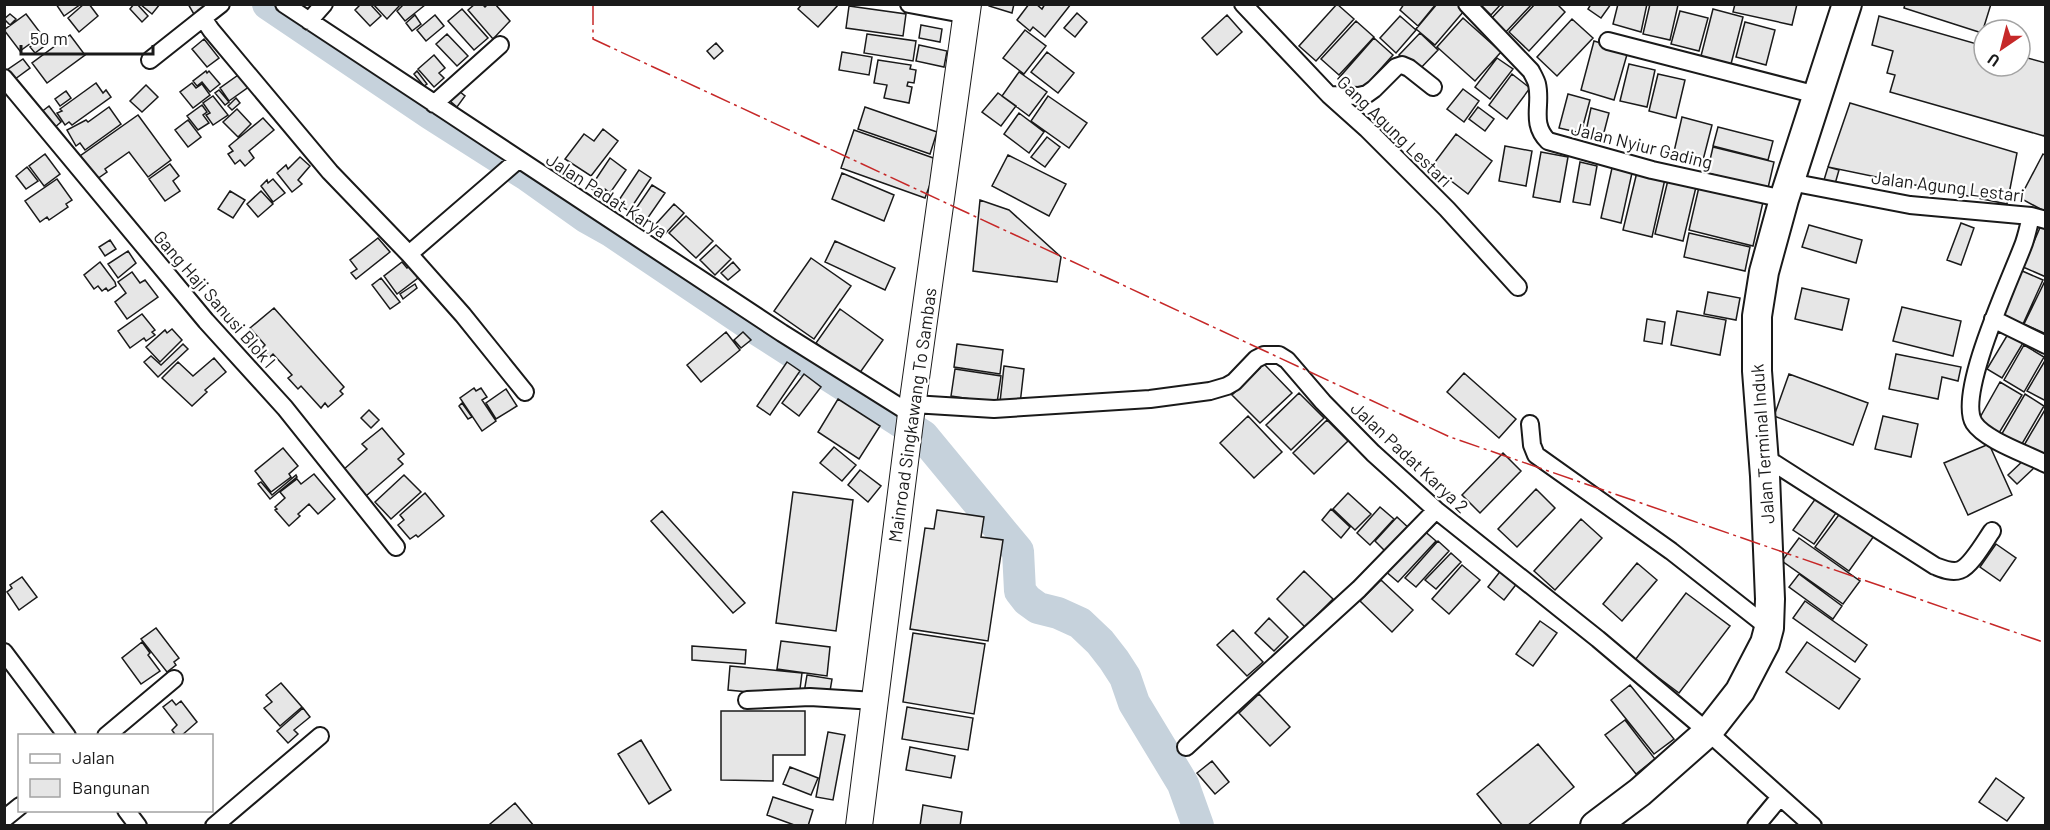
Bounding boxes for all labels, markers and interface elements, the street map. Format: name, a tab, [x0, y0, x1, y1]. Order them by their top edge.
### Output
scale bar	[21, 18, 153, 56]
north arrow	[1972, 18, 2032, 78]
text: 50 m	[30, 27, 68, 49]
text: U	[1984, 50, 2003, 71]
street label: Gang Agung Lestari	[1333, 71, 1457, 191]
street label: Jalan Nyiur Gading	[1569, 117, 1715, 173]
street label: Jalan Padat Karya	[542, 148, 672, 242]
street label: Jalan Agung Lestari	[1870, 166, 2026, 206]
street label: Gang Haji Sanusi Blok I	[149, 226, 281, 372]
street label: Mainroad Singkawang To Sambas	[883, 286, 941, 544]
street label: Jalan Terminal Induk	[1745, 363, 1779, 525]
street label: Jalan Padat Karya 2	[1347, 397, 1473, 517]
legend	[18, 734, 213, 812]
text: Jalan	[72, 746, 115, 768]
text: Bangunan	[72, 776, 150, 798]

